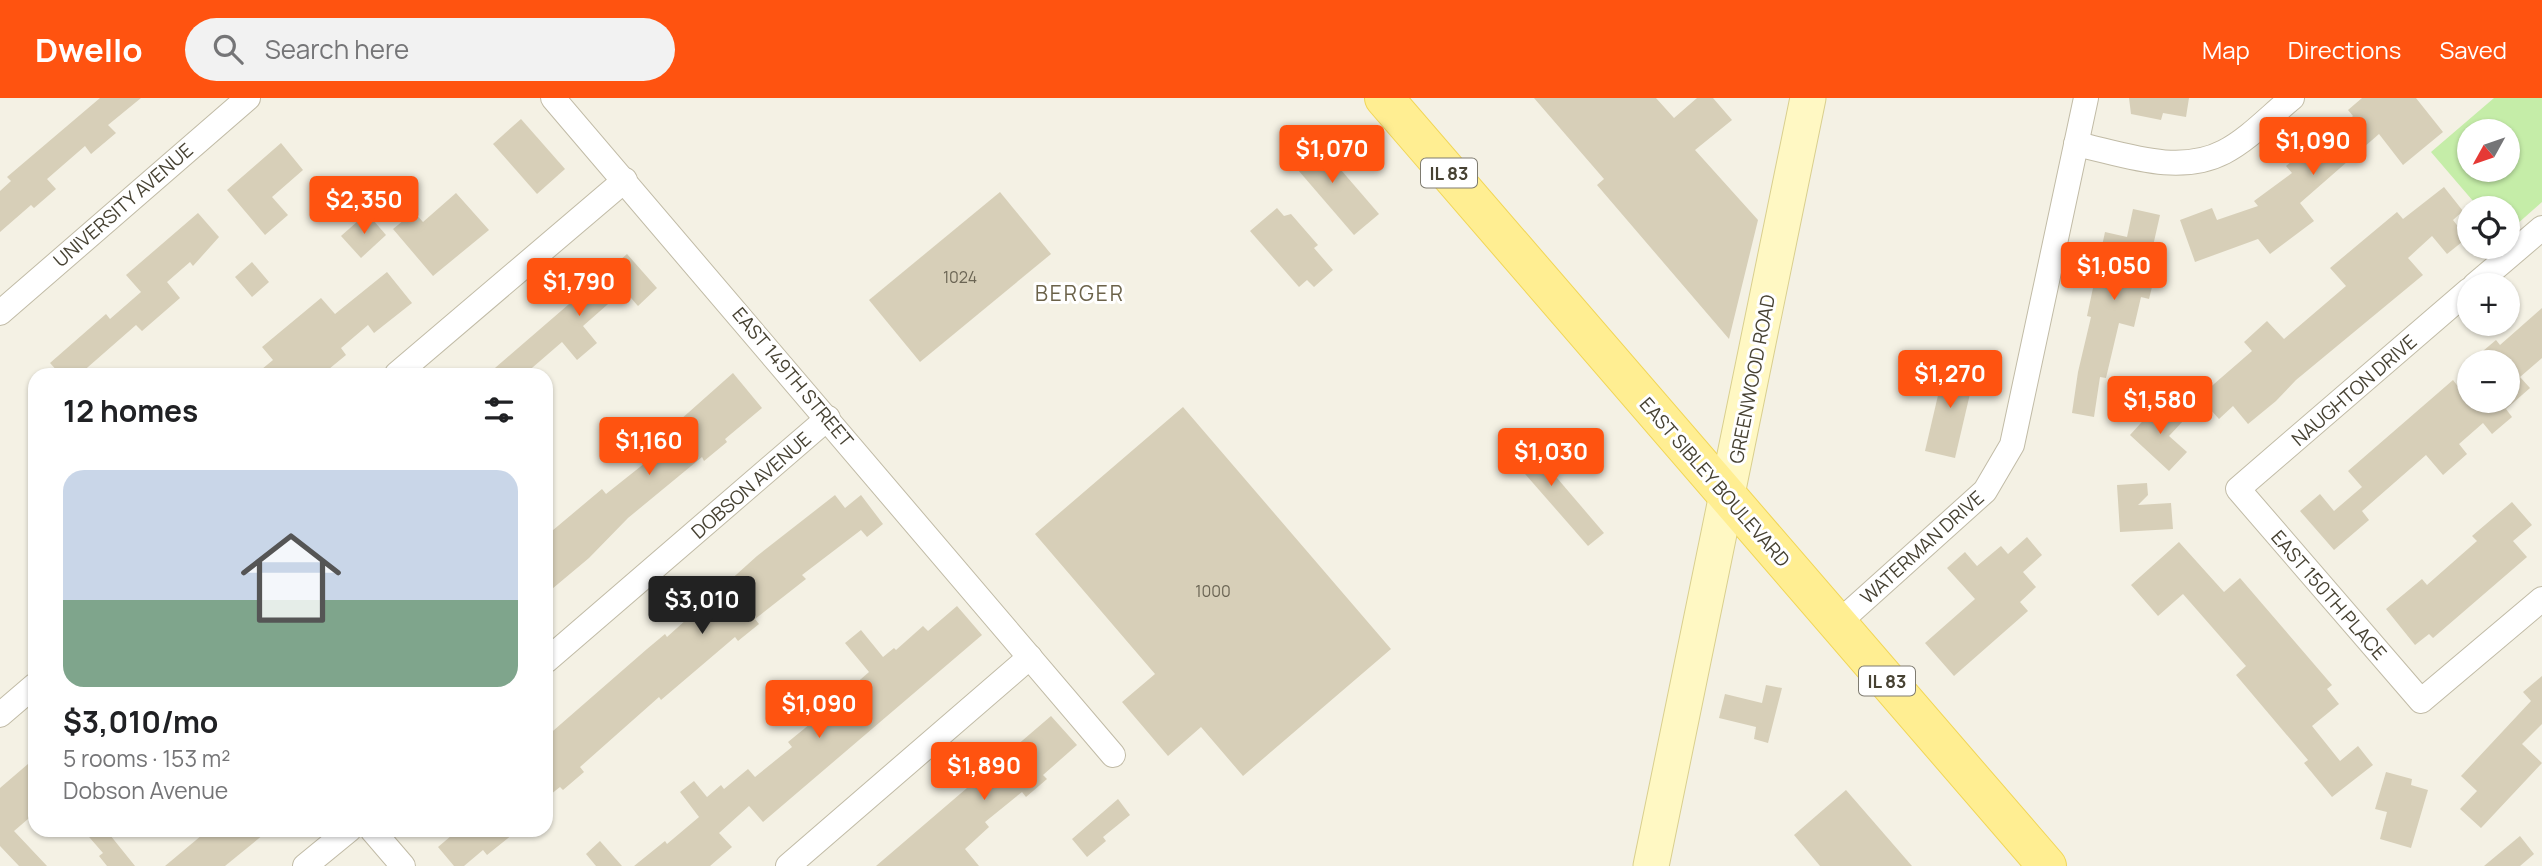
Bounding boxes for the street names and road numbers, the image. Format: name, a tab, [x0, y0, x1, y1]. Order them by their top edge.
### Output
street label: UNIVERSITY AVENUE	[48, 137, 198, 273]
road number: IL 83	[1421, 158, 1477, 188]
street label: GREENWOOD ROAD	[1723, 292, 1781, 466]
street label: EAST 149TH STREET	[727, 302, 860, 453]
street label: NAUGHTON DRIVE	[2286, 328, 2422, 452]
street label: EAST SIBLEY BOULEVARD	[1634, 392, 1796, 572]
street label: DOBSON AVENUE	[686, 426, 816, 544]
street label: WATERMAN DRIVE	[1855, 485, 1989, 609]
street label: EAST 150TH PLACE	[2265, 525, 2393, 665]
road number: IL 83	[1859, 666, 1915, 696]

